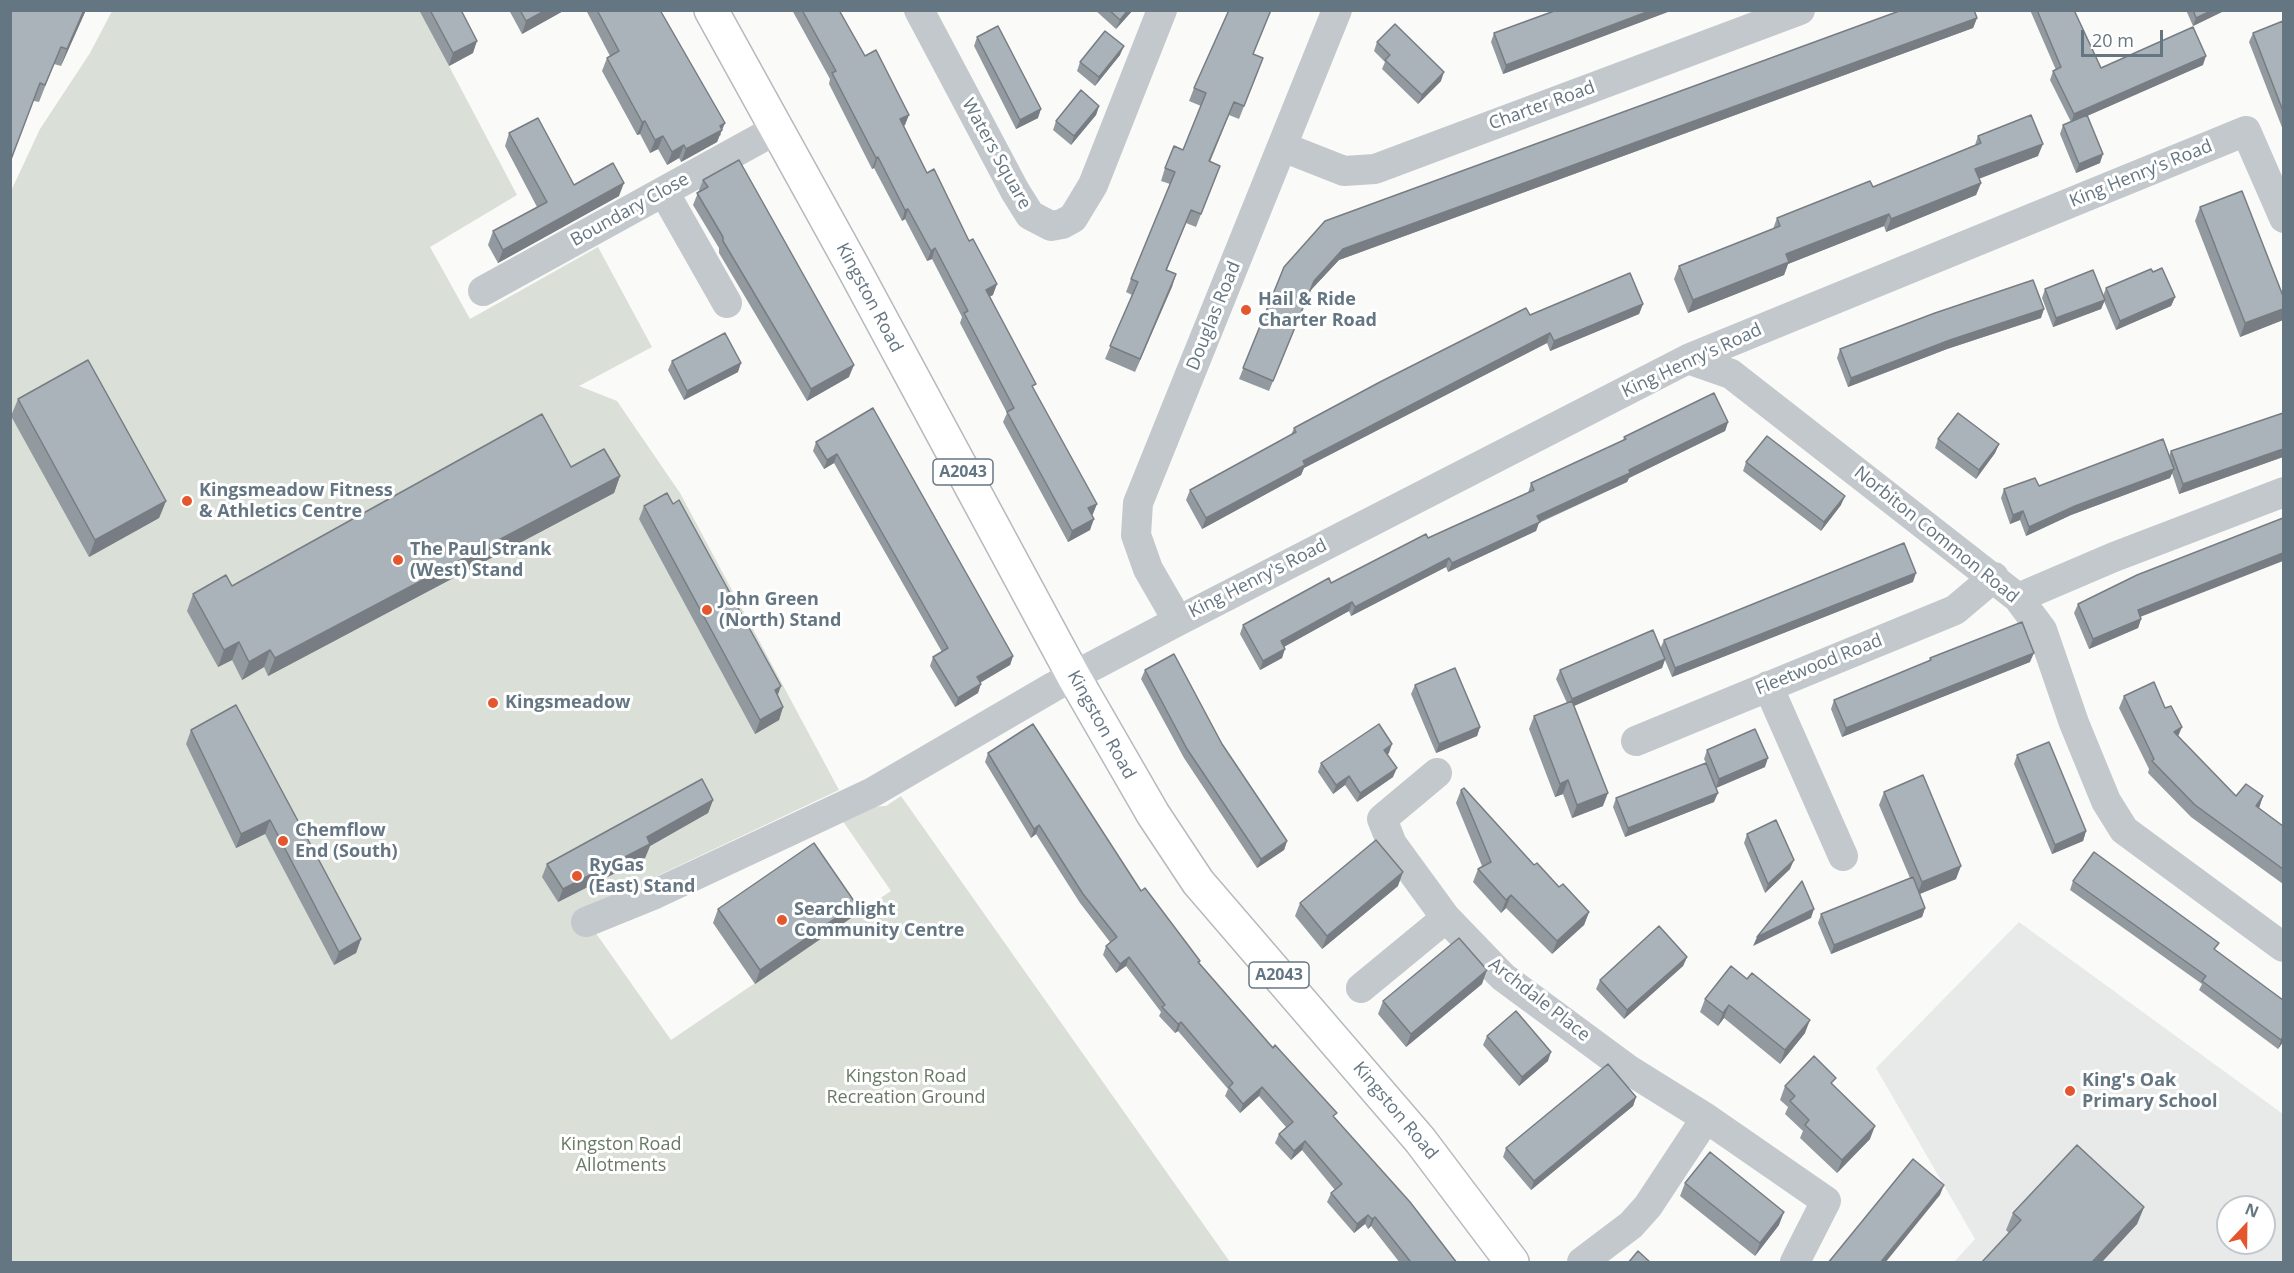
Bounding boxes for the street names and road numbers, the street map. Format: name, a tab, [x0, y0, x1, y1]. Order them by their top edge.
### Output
street label: Charter Road	[1486, 77, 1598, 135]
street label: Waters Square	[957, 95, 1035, 213]
street label: King Henry's Road	[2066, 136, 2216, 212]
street label: Boundary Close	[567, 169, 693, 251]
street label: Kingston Road	[831, 240, 907, 356]
street label: Douglas Road	[1182, 258, 1246, 374]
street label: King Henry's Road	[1619, 319, 1765, 403]
road number: A2043	[933, 459, 993, 485]
street label: Norbiton Common Road	[1849, 462, 2023, 608]
street label: King Henry's Road	[1185, 535, 1331, 623]
street label: Fleetwood Road	[1753, 630, 1885, 700]
street label: Kingston Road	[1062, 667, 1140, 783]
street label: Archdale Place	[1484, 954, 1594, 1046]
road number: A2043	[1249, 962, 1309, 988]
street label: Kingston Road	[1348, 1058, 1442, 1164]

